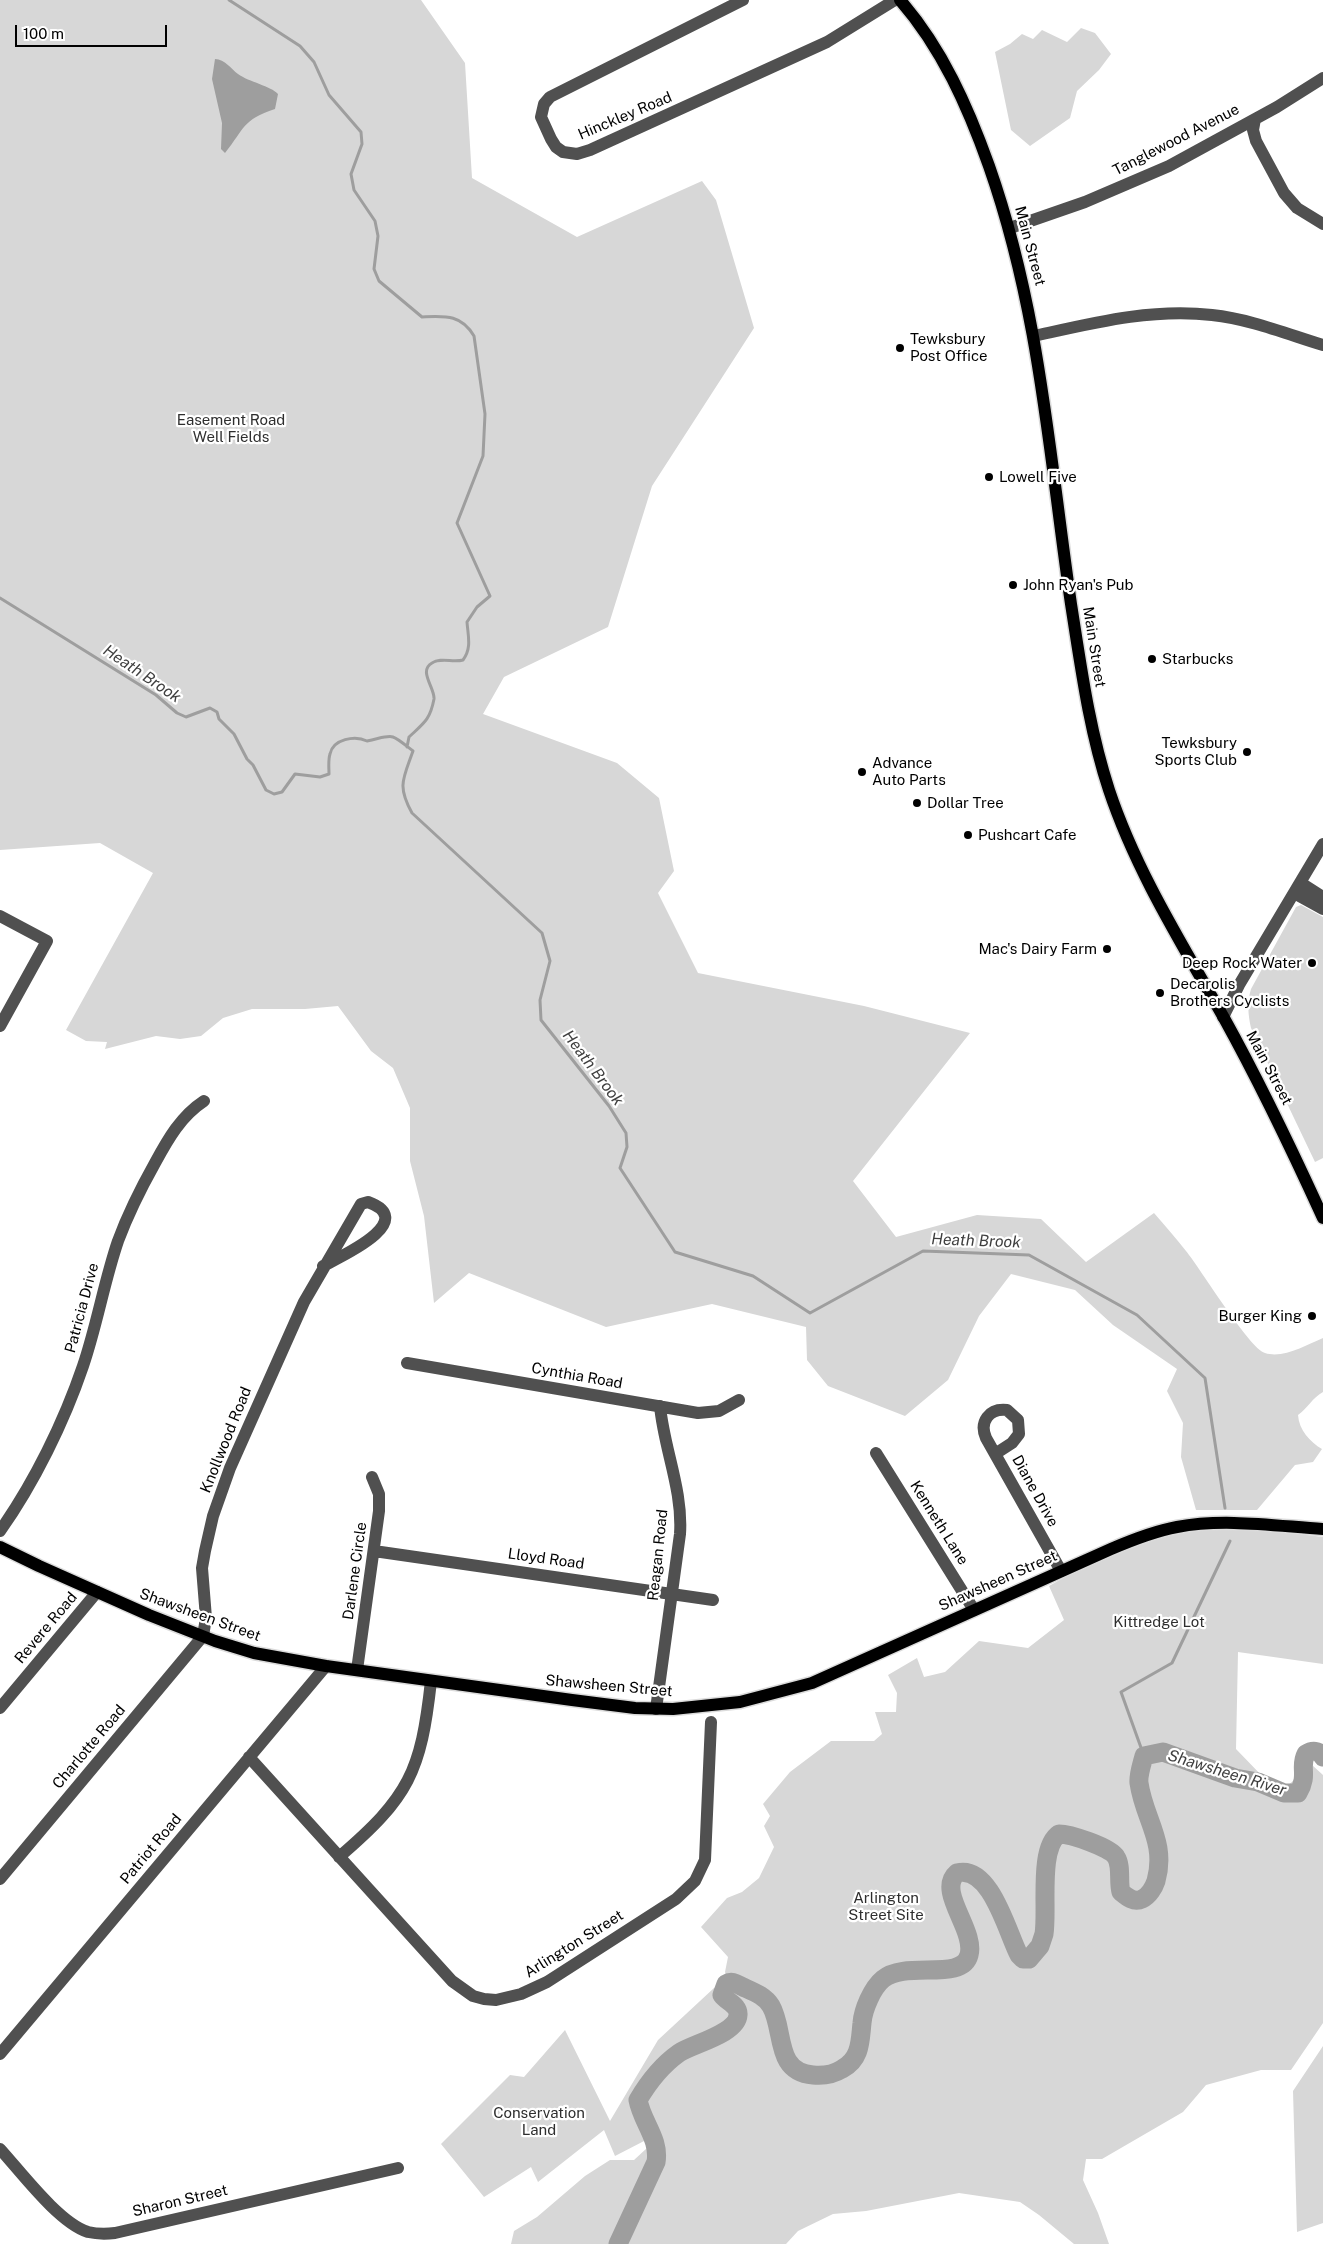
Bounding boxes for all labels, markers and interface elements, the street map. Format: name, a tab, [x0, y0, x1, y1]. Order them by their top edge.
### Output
scale bar	[18, 15, 170, 47]
text: 100 m	[23, 25, 64, 42]
street label: Hinckley Road	[575, 88, 675, 144]
street label: Tanglewood Avenue	[1110, 100, 1242, 180]
street label: Main Street	[1011, 204, 1049, 288]
place label: Tewksbury Post Office	[910, 330, 987, 365]
marker: Tewksbury Post Office	[894, 342, 906, 354]
park label: Easement Road Well Fields	[177, 411, 285, 446]
place label: Lowell Five	[999, 468, 1077, 486]
marker: Lowell Five	[983, 471, 995, 483]
place label: John Ryan's Pub	[1023, 576, 1133, 594]
marker: John Ryan's Pub	[1007, 579, 1019, 591]
street label: Main Street	[1079, 605, 1109, 689]
water label: Heath Brook	[99, 641, 185, 707]
place label: Starbucks	[1162, 650, 1233, 668]
marker: Starbucks	[1146, 653, 1158, 665]
place label: Tewksbury Sports Club	[1154, 734, 1237, 769]
marker: Tewksbury Sports Club	[1241, 746, 1253, 758]
place label: Advance Auto Parts	[872, 754, 946, 789]
marker: Advance Auto Parts	[856, 766, 868, 778]
place label: Dollar Tree	[927, 794, 1004, 812]
marker: Dollar Tree	[911, 797, 923, 809]
place label: Pushcart Cafe	[978, 826, 1077, 844]
marker: Pushcart Cafe	[962, 829, 974, 841]
place label: Mac's Dairy Farm	[978, 940, 1097, 958]
marker: Mac's Dairy Farm	[1101, 943, 1113, 955]
place label: Deep Rock Water	[1182, 954, 1302, 972]
marker: Deep Rock Water	[1306, 957, 1318, 969]
place label: Decarolis Brothers Cyclists	[1170, 975, 1289, 1010]
marker: Decarolis Brothers Cyclists	[1154, 987, 1166, 999]
water label: Heath Brook	[558, 1026, 628, 1110]
street label: Main Street	[1242, 1028, 1296, 1108]
water label: Heath Brook	[931, 1230, 1021, 1252]
street label: Patricia Drive	[61, 1261, 103, 1355]
place label: Burger King	[1218, 1307, 1302, 1325]
marker: Burger King	[1306, 1310, 1318, 1322]
street label: Cynthia Road	[530, 1359, 624, 1393]
street label: Knollwood Road	[197, 1384, 255, 1496]
street label: Diane Drive	[1008, 1452, 1062, 1530]
street label: Kenneth Lane	[906, 1478, 972, 1568]
street label: Reagan Road	[644, 1508, 672, 1602]
street label: Darlene Circle	[339, 1521, 371, 1621]
street label: Lloyd Road	[507, 1545, 585, 1573]
street label: Shawsheen Street	[936, 1547, 1060, 1615]
street label: Shawsheen Street	[137, 1585, 263, 1645]
street label: Revere Road	[11, 1589, 81, 1667]
park label: Kittredge Lot	[1113, 1613, 1205, 1631]
street label: Shawsheen Street	[545, 1671, 673, 1701]
street label: Charlotte Road	[49, 1701, 129, 1793]
water label: Shawsheen River	[1165, 1746, 1289, 1800]
street label: Patriot Road	[116, 1810, 186, 1888]
park label: Arlington Street Site	[848, 1889, 924, 1924]
street label: Arlington Street	[521, 1906, 627, 1982]
park label: Conservation Land	[493, 2104, 585, 2139]
street label: Sharon Street	[131, 2181, 229, 2221]

